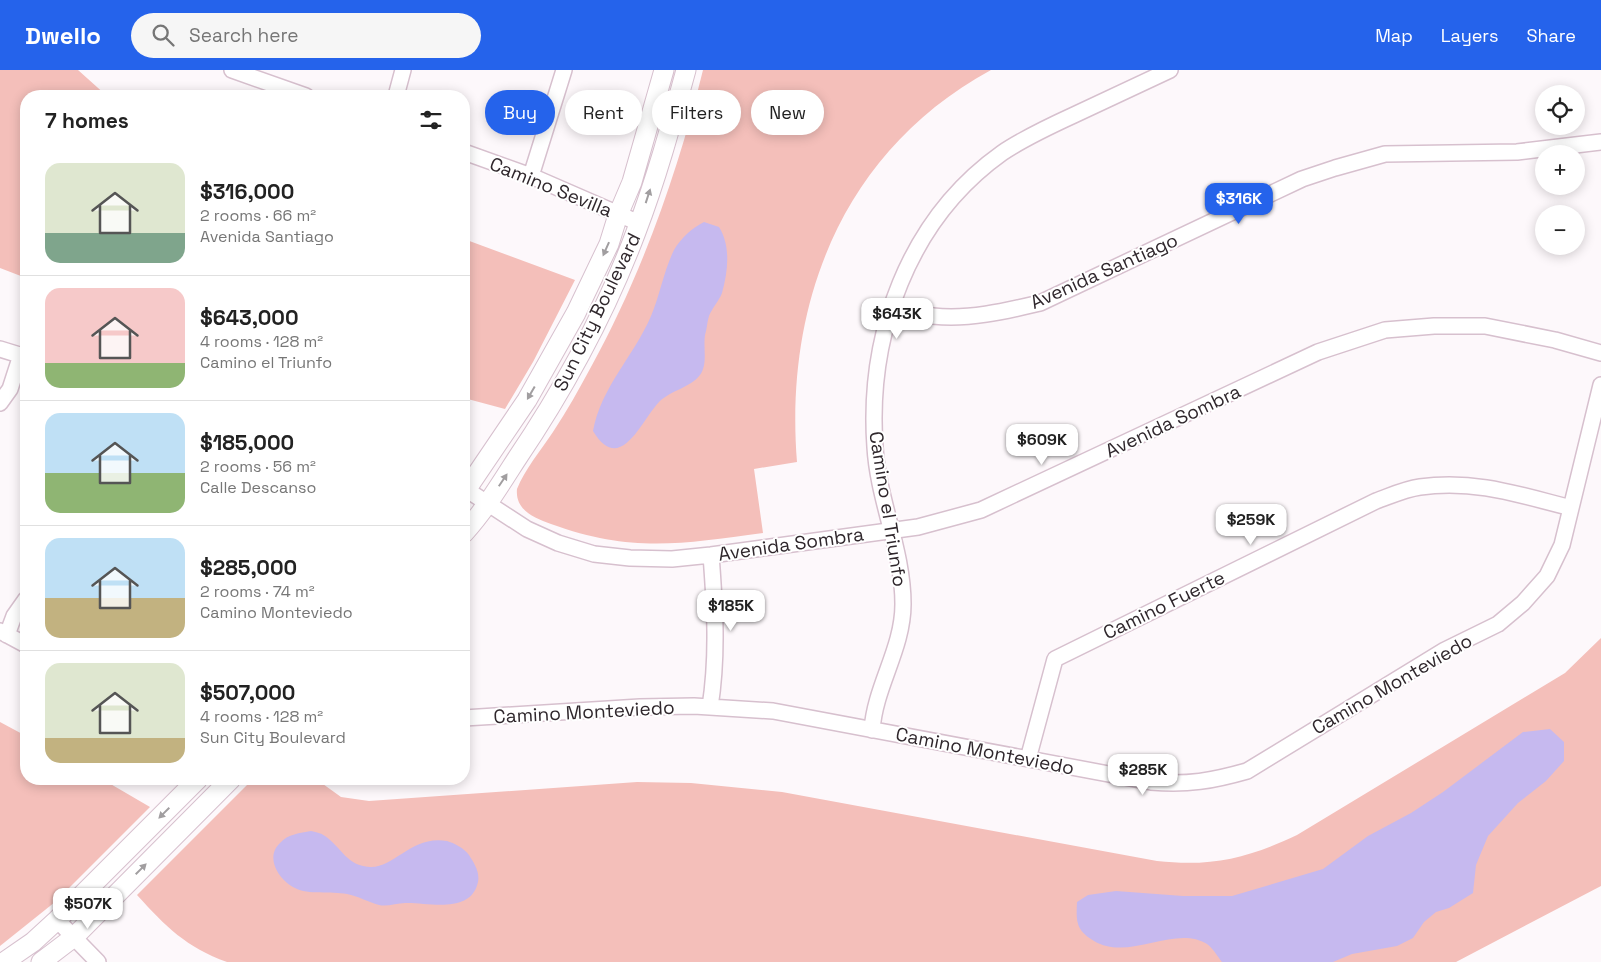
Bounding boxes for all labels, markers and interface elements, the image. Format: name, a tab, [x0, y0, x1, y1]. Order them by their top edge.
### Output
search box	[131, 13, 481, 58]
text: Dwello	[25, 20, 101, 51]
icon: search	[149, 21, 177, 49]
text: Search here	[189, 23, 299, 48]
text: Map	[1375, 24, 1413, 47]
text: Layers	[1441, 24, 1498, 47]
text: Share	[1526, 24, 1576, 47]
map controls	[1535, 85, 1585, 255]
button: locate	[1535, 85, 1585, 135]
chip: Buy	[485, 90, 555, 135]
chip: Rent	[565, 90, 642, 135]
chip: Filters	[652, 90, 741, 135]
chip: New	[751, 90, 824, 135]
icon: filters	[417, 106, 445, 134]
text: 7 homes	[45, 107, 129, 134]
button: +	[1535, 145, 1585, 195]
street label: Camino Sevilla	[486, 151, 616, 223]
text: $316,000	[200, 178, 294, 205]
pin: $316K	[1204, 182, 1274, 225]
icon: home	[85, 183, 145, 243]
one-way arrow	[644, 188, 652, 203]
text: $316K	[1216, 188, 1262, 209]
text: 2 rooms · 66 m²	[200, 205, 316, 226]
button: −	[1535, 205, 1585, 255]
text: Avenida Santiago	[200, 226, 334, 247]
street label: Avenida Santiago	[1026, 227, 1182, 315]
street label: Sun City Boulevard	[548, 229, 646, 395]
one-way arrow	[602, 242, 610, 256]
pin: $643K	[862, 298, 932, 340]
text: $643K	[872, 303, 922, 324]
text: $643,000	[200, 304, 299, 331]
icon: home	[85, 308, 145, 368]
text: 4 rooms · 128 m²	[200, 331, 323, 352]
text: Camino el Triunfo	[200, 352, 332, 373]
street label: Avenida Sombra	[1101, 379, 1245, 463]
one-way arrow	[526, 387, 535, 400]
pin: $609K	[1007, 424, 1077, 466]
text: $185,000	[200, 429, 294, 456]
text: $609K	[1017, 429, 1067, 450]
street label: Camino el Triunfo	[863, 430, 913, 588]
icon: home	[85, 433, 145, 493]
text: 2 rooms · 56 m²	[200, 456, 316, 477]
one-way arrow	[498, 473, 508, 487]
text: Calle Descanso	[200, 477, 316, 498]
pin: $259K	[1216, 504, 1286, 546]
text: $259K	[1227, 509, 1275, 530]
street label: Avenida Sombra	[717, 521, 865, 567]
text: $285,000	[200, 554, 297, 581]
icon: home	[85, 558, 145, 618]
street label: Camino Fuerte	[1099, 565, 1229, 645]
text: 2 rooms · 74 m²	[200, 581, 315, 602]
pin: $185K	[696, 590, 766, 632]
text: $185K	[708, 595, 754, 616]
text: Camino Monteviedo	[200, 602, 353, 623]
street label: Camino Monteviedo	[1307, 628, 1477, 740]
text: $507,000	[200, 679, 295, 706]
icon: home	[85, 683, 145, 743]
street label: Camino Monteviedo	[493, 695, 675, 729]
text: 4 rooms · 128 m²	[200, 706, 323, 727]
street label: Camino Monteviedo	[894, 721, 1076, 781]
text: Sun City Boulevard	[200, 727, 346, 748]
pin: $285K	[1108, 754, 1178, 796]
text: $285K	[1119, 759, 1167, 780]
one-way arrow	[158, 807, 170, 819]
one-way arrow	[135, 863, 147, 875]
pin: $507K	[53, 888, 123, 930]
text: $507K	[64, 893, 112, 914]

